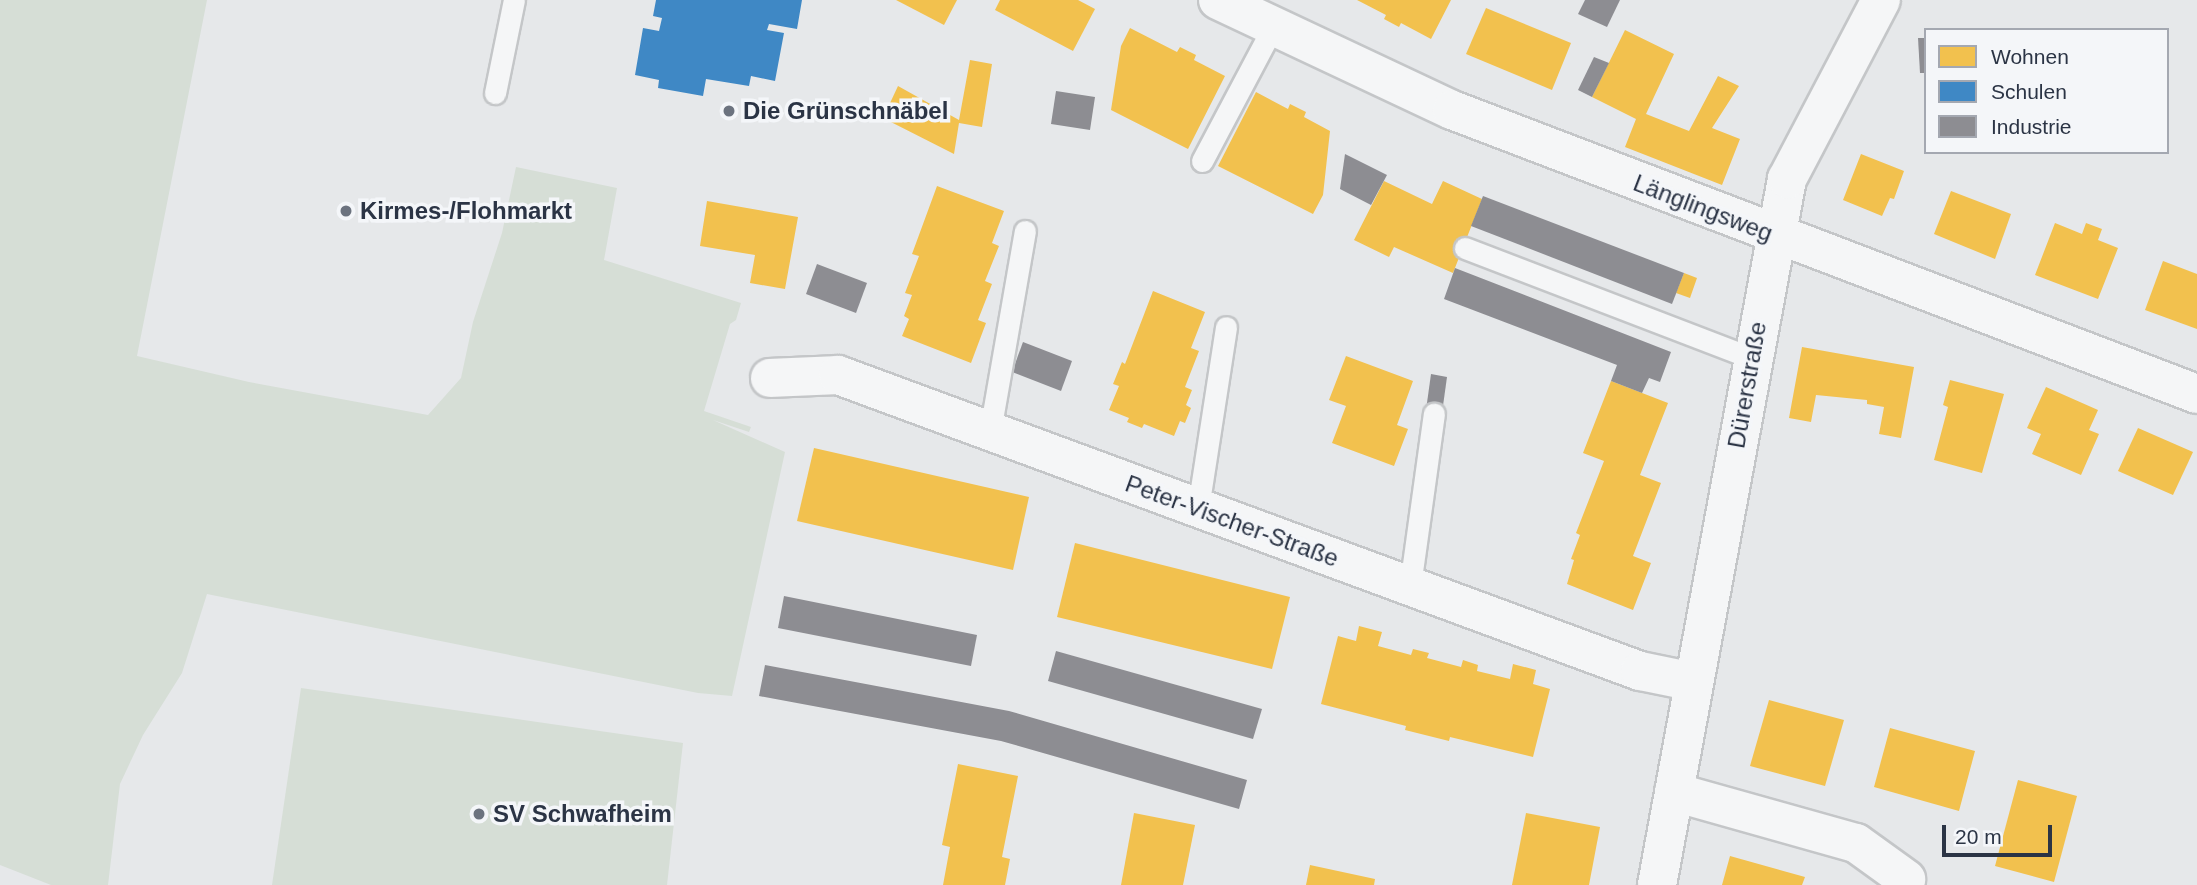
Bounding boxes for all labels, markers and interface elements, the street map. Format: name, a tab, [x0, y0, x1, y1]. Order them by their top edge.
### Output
legend	[1924, 28, 2169, 154]
text: Wohnen	[1991, 45, 2069, 68]
text: Schulen	[1991, 80, 2067, 103]
place label: Die Grünschnäbel	[743, 97, 948, 125]
marker: Die Grünschnäbel	[721, 103, 737, 119]
text: Industrie	[1991, 115, 2072, 138]
street label: Länglingsweg	[1629, 168, 1777, 248]
place label: Kirmes-/Flohmarkt	[360, 197, 572, 225]
marker: Kirmes-/Flohmarkt	[338, 203, 354, 219]
street label: Dürerstraße	[1722, 319, 1772, 451]
street label: Peter-Vischer-Straße	[1121, 469, 1343, 573]
place label: SV Schwafheim	[493, 800, 672, 828]
marker: SV Schwafheim	[471, 806, 487, 822]
scale bar	[1945, 812, 2055, 856]
text: 20 m	[1955, 825, 2002, 848]

